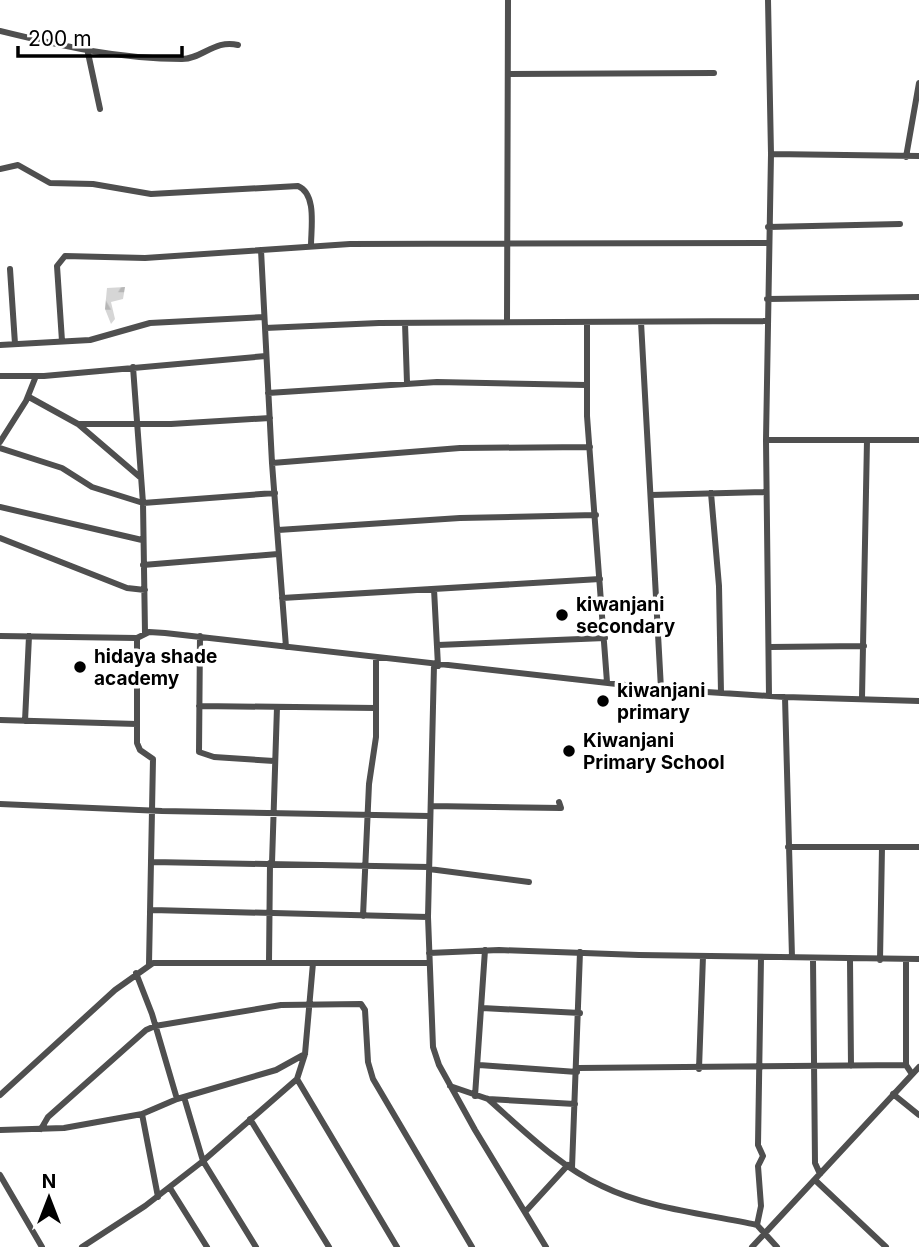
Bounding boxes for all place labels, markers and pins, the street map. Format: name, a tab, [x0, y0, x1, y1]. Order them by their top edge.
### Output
place label: kiwanjani secondary	[576, 593, 676, 638]
marker: kiwanjani secondary	[554, 607, 570, 623]
place label: hidaya shade academy	[94, 645, 217, 690]
marker: hidaya shade academy	[72, 659, 88, 675]
place label: kiwanjani primary	[617, 679, 705, 724]
marker: kiwanjani primary	[595, 693, 611, 709]
place label: Kiwanjani Primary School	[583, 729, 725, 774]
marker: Kiwanjani Primary School	[561, 743, 577, 759]

